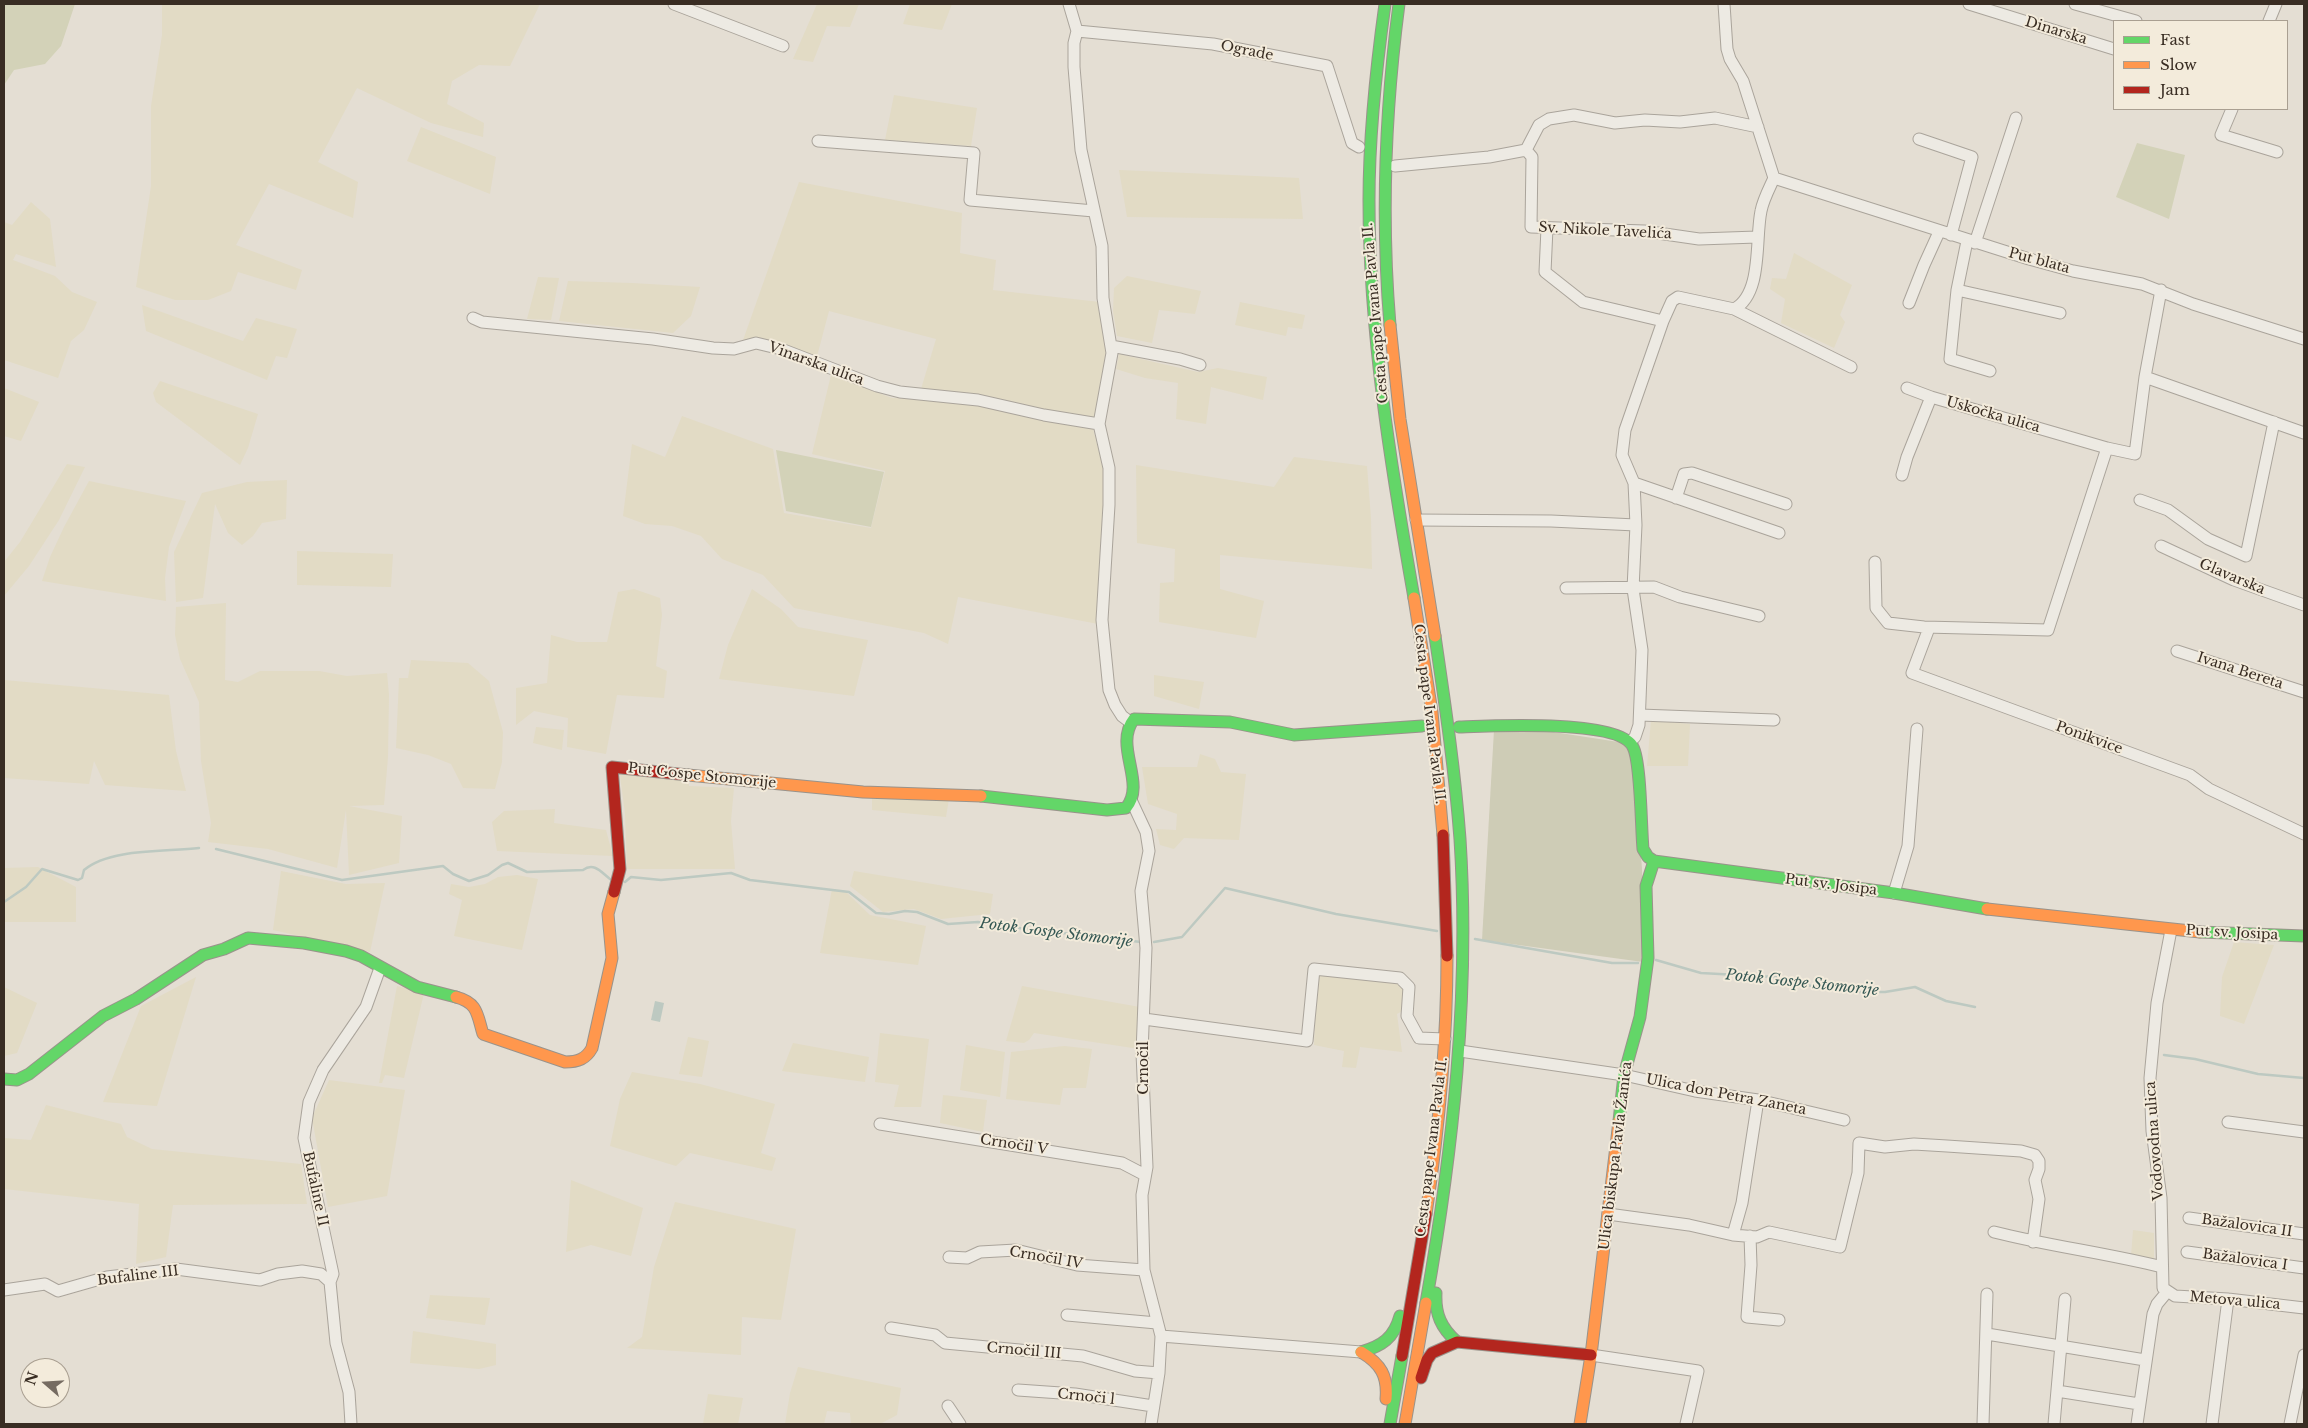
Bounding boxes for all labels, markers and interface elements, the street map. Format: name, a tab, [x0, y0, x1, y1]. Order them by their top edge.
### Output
street label: Dinarska	[2023, 14, 2089, 48]
legend	[2113, 20, 2288, 110]
text: Fast	[2160, 30, 2190, 49]
street label: Ograde	[1219, 38, 1275, 64]
text: Slow	[2160, 55, 2197, 74]
text: Jam	[2160, 80, 2190, 99]
street label: Sv. Nikole Tavelića	[1538, 219, 1672, 243]
street label: Cesta pape Ivana Pavla II.	[1360, 222, 1392, 404]
street label: Put blata	[2006, 245, 2072, 277]
street label: Vinarska ulica	[766, 339, 866, 389]
street label: Uskočka ulica	[1944, 394, 2042, 436]
street label: Glavarska	[2197, 556, 2267, 598]
street label: Cesta pape Ivana Pavla II.	[1410, 623, 1448, 805]
street label: Ivana Bereta	[2195, 649, 2285, 693]
street label: Ponikvice	[2053, 718, 2125, 758]
street label: Put Gospe Stomorije	[627, 760, 777, 792]
street label: Put sv. Josipa	[1784, 871, 1878, 899]
water label: Potok Gospe Stomorije	[978, 915, 1134, 951]
street label: Put sv. Josipa	[2185, 922, 2279, 944]
water label: Potok Gospe Stomorije	[1724, 966, 1880, 1000]
street label: Crnočil	[1136, 1041, 1152, 1095]
street label: Cesta pape Ivana Pavla II.	[1413, 1056, 1451, 1238]
street label: Ulica biskupa Pavla Žanića	[1596, 1061, 1636, 1251]
street label: Ulica don Petra Zaneta	[1644, 1071, 1808, 1119]
street label: Vodovodna ulica	[2142, 1081, 2168, 1201]
street label: Crnočil V	[979, 1131, 1049, 1159]
street label: Bufaline II	[299, 1150, 331, 1228]
street label: Bažalovica II	[2200, 1211, 2294, 1241]
street label: Crnočil IV	[1008, 1243, 1084, 1273]
street label: Bažalovica I	[2201, 1246, 2289, 1274]
street label: Bufaline III	[96, 1263, 180, 1289]
street label: Metova ulica	[2189, 1289, 2281, 1313]
street label: Crnočil III	[986, 1339, 1062, 1363]
north arrow	[20, 1358, 70, 1408]
text: N	[21, 1369, 42, 1388]
street label: Crnoči l	[1057, 1386, 1115, 1408]

